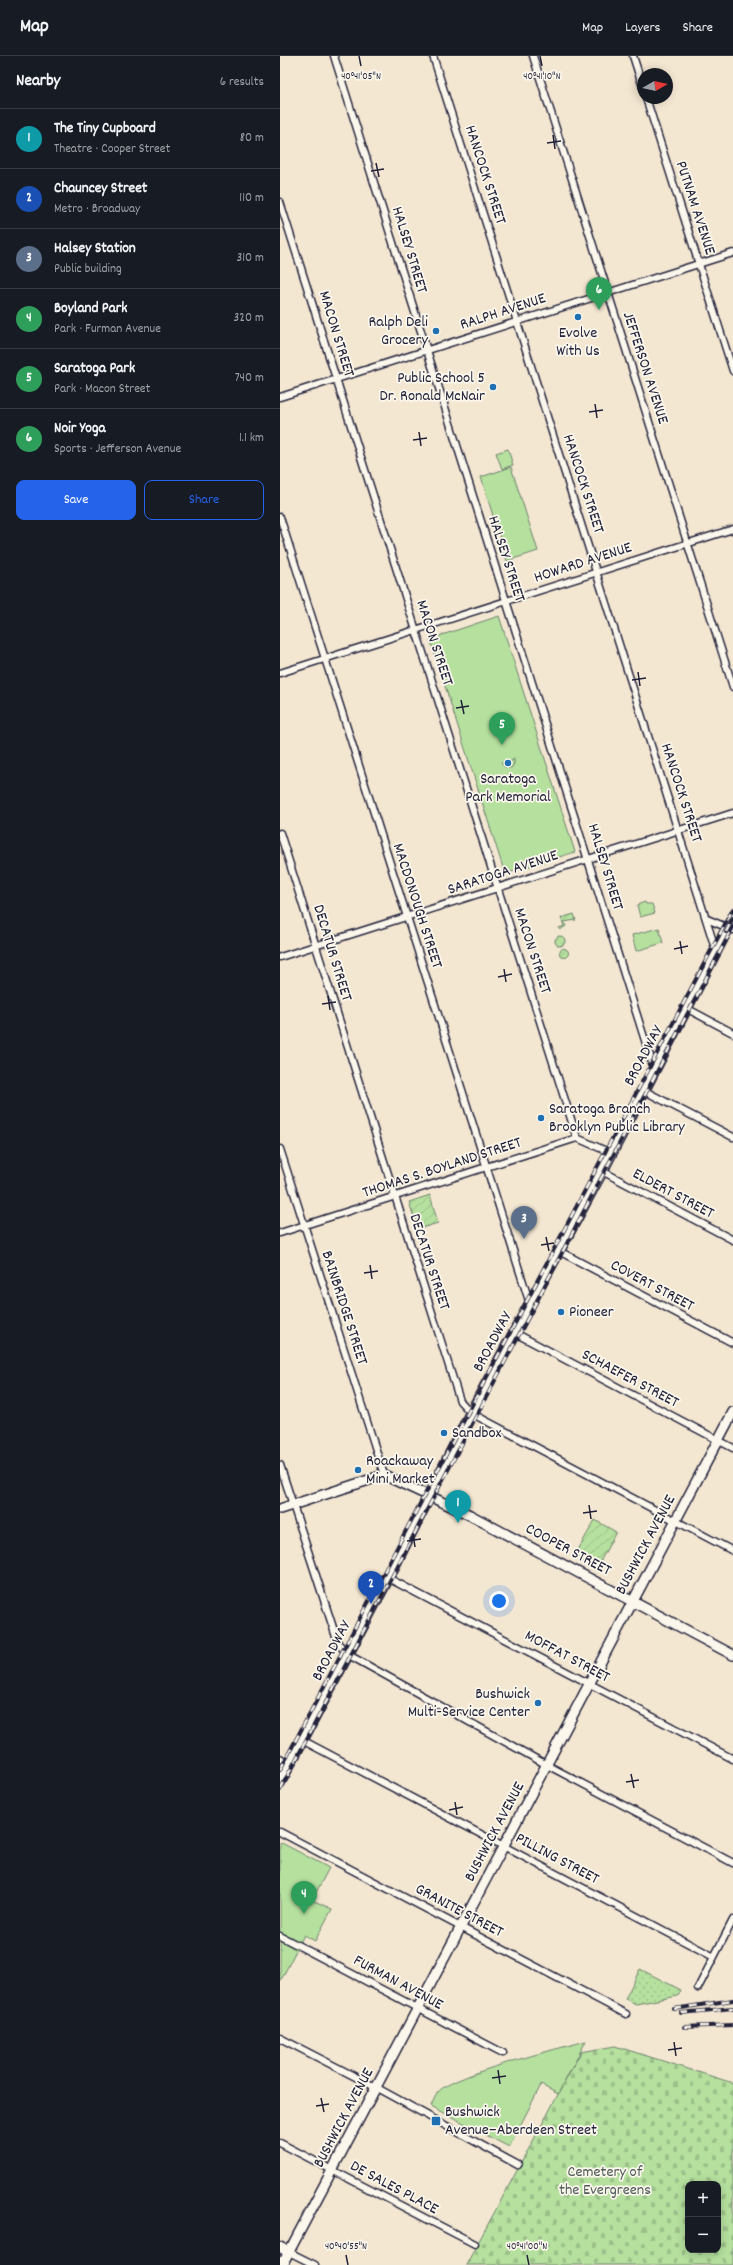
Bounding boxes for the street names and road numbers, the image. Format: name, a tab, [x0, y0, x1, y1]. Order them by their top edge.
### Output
street label: HANCOCK STREET	[458, 122, 512, 228]
street label: PUTNAM AVENUE	[669, 158, 721, 259]
street label: HALSEY STREET	[385, 204, 433, 297]
street label: RALPH AVENUE	[457, 287, 549, 337]
street label: MACON STREET	[312, 288, 360, 380]
street label: JEFFERSON AVENUE	[616, 309, 674, 428]
street label: HANCOCK STREET	[556, 431, 610, 537]
street label: HALSEY STREET	[481, 513, 531, 606]
street label: HOWARD AVENUE	[531, 536, 636, 590]
street label: MACON STREET	[409, 597, 459, 689]
street label: HANCOCK STREET	[654, 740, 708, 846]
street label: HALSEY STREET	[581, 821, 629, 914]
street label: MACDONOUGH STREET	[386, 840, 448, 972]
street label: SARATOGA AVENUE	[445, 844, 562, 902]
street label: DECATUR STREET	[306, 902, 358, 1005]
street label: MACON STREET	[507, 905, 557, 997]
street label: BROADWAY	[619, 1021, 670, 1090]
street label: THOMAS S. BOYLAND STREET	[360, 1131, 525, 1205]
street label: ELDERT STREET	[628, 1163, 718, 1225]
street label: DECATUR STREET	[403, 1211, 456, 1314]
street label: BAINBRIDGE STREET	[315, 1248, 374, 1369]
street label: COVERT STREET	[606, 1254, 699, 1318]
street label: BROADWAY	[468, 1307, 519, 1376]
street label: SCHAEFER STREET	[577, 1344, 683, 1415]
street label: BUSHWICK AVENUE	[610, 1490, 682, 1599]
street label: COOPER STREET	[521, 1518, 616, 1583]
street label: BROADWAY	[307, 1616, 358, 1685]
street label: MOFFAT STREET	[520, 1625, 614, 1689]
street label: BUSHWICK AVENUE	[459, 1777, 531, 1886]
street label: PILLING STREET	[511, 1827, 604, 1891]
street label: GRANITE STREET	[411, 1878, 508, 1944]
street label: FURMAN AVENUE	[349, 1950, 448, 2017]
street label: BUSHWICK AVENUE	[308, 2063, 380, 2172]
street label: DE SALES PLACE	[346, 2155, 443, 2221]

